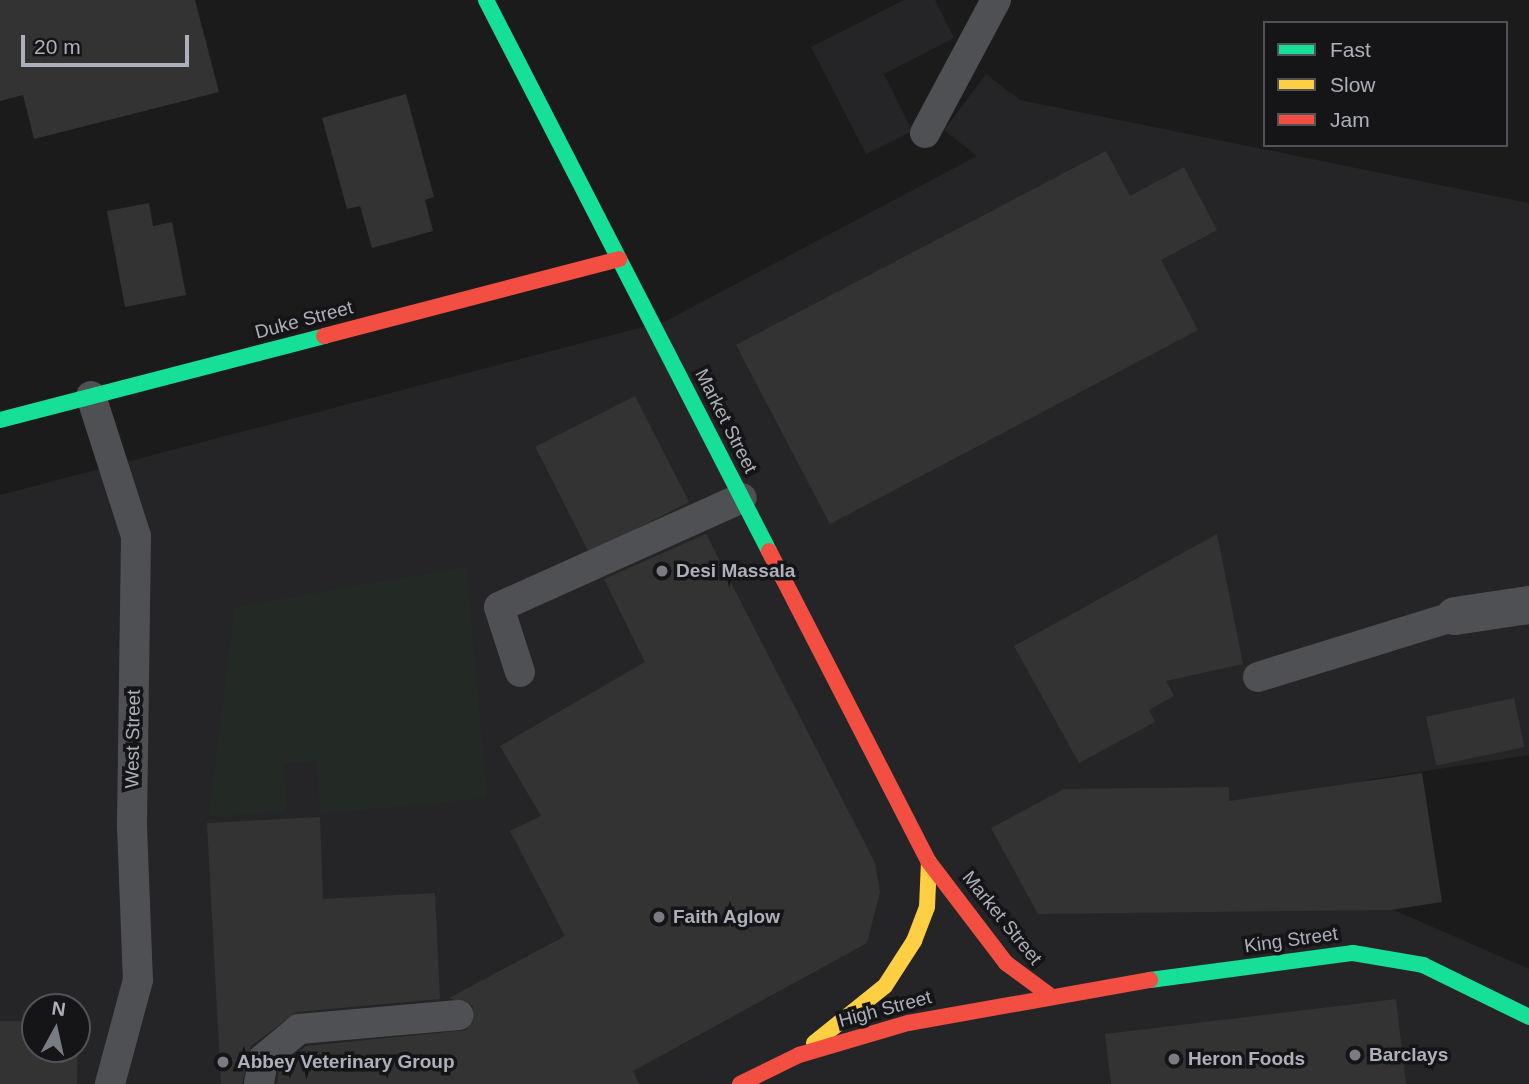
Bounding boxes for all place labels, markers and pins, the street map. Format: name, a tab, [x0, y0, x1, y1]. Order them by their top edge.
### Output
place label: Desi Massala	[676, 560, 795, 582]
marker: Desi Massala	[654, 563, 670, 579]
place label: Faith Aglow	[673, 906, 781, 928]
marker: Faith Aglow	[651, 909, 667, 925]
place label: Barclays	[1369, 1044, 1448, 1066]
marker: Barclays	[1347, 1047, 1363, 1063]
place label: Heron Foods	[1188, 1048, 1305, 1070]
place label: Abbey Veterinary Group	[237, 1051, 455, 1073]
marker: Heron Foods	[1166, 1051, 1182, 1067]
marker: Abbey Veterinary Group	[215, 1054, 231, 1070]

